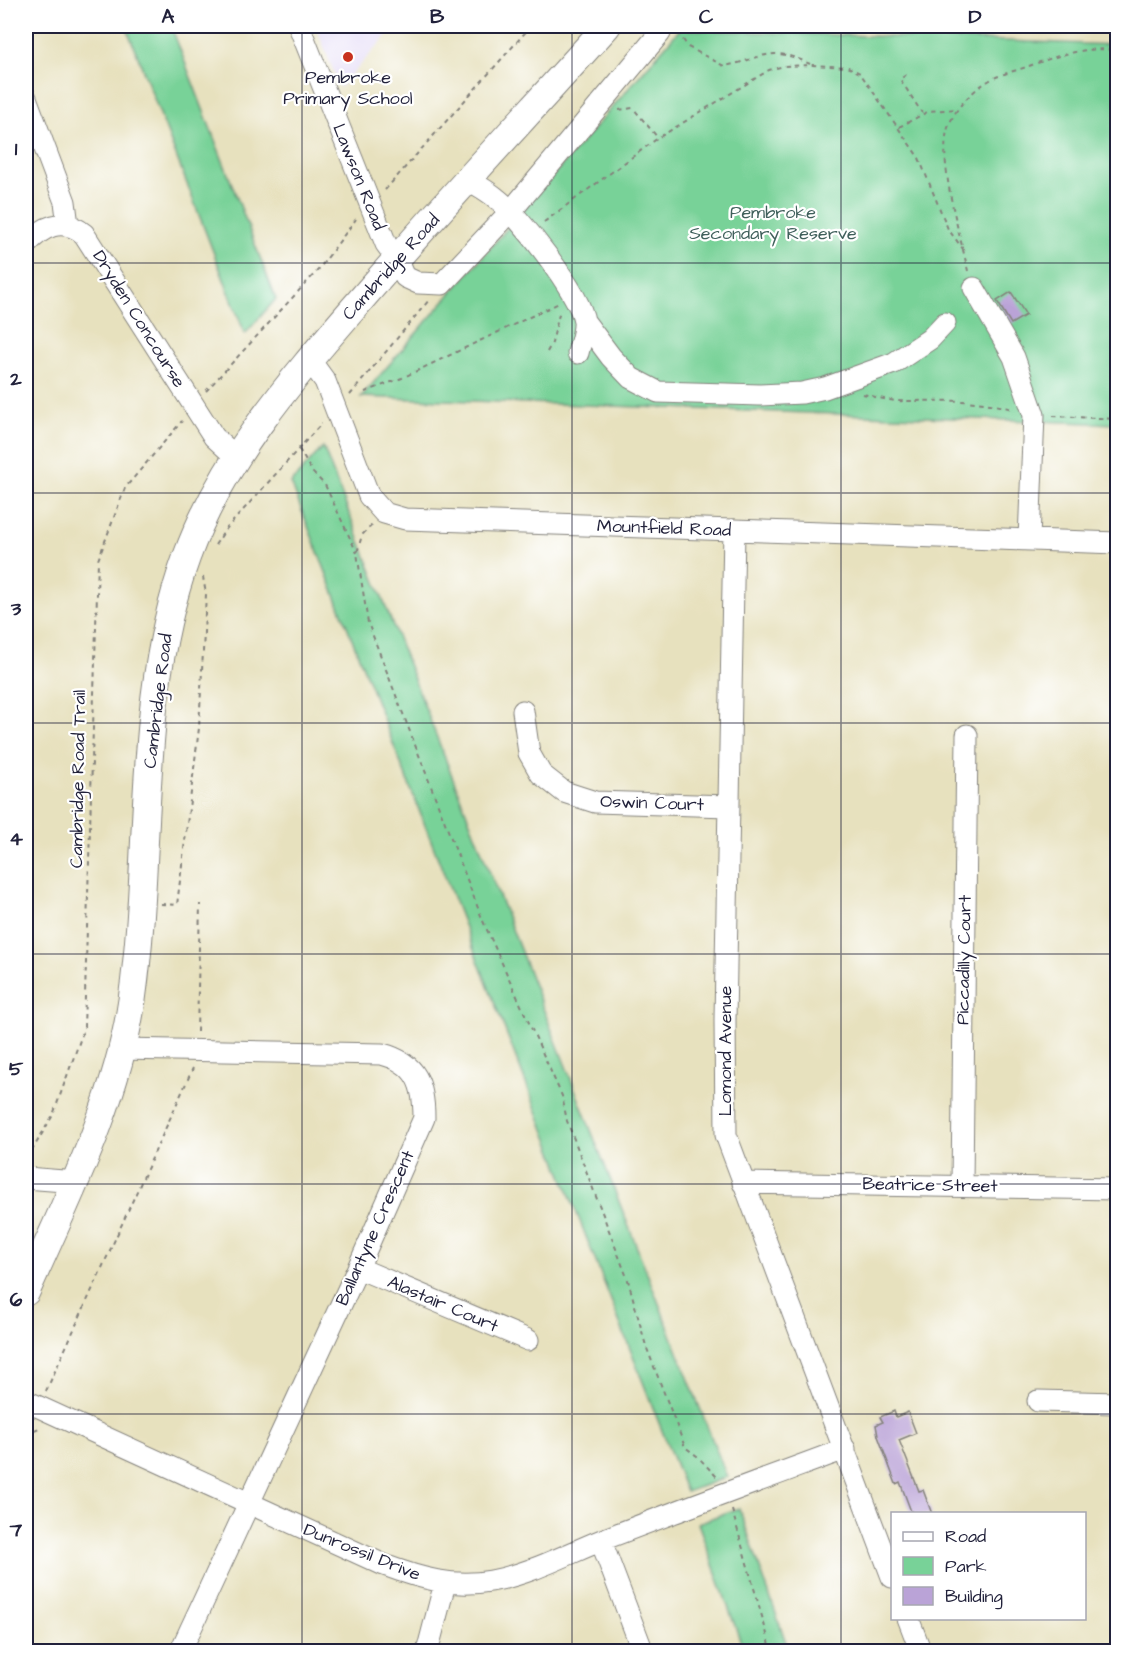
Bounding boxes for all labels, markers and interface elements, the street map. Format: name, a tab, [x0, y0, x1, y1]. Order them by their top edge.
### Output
text: A	[162, 3, 175, 31]
text: B	[430, 3, 445, 31]
text: C	[699, 3, 714, 31]
text: D	[969, 3, 982, 31]
marker: Pembroke Primary School	[341, 50, 355, 64]
place label: Pembroke Primary School	[283, 65, 413, 112]
street label: Lawson Road	[326, 120, 392, 234]
text: 1	[15, 135, 18, 163]
park label: Pembroke Secondary Reserve	[689, 200, 857, 247]
street label: Cambridge Road	[336, 208, 446, 326]
street label: Dryden Concourse	[86, 245, 192, 393]
text: 2	[9, 365, 22, 393]
street label: Mountfield Road	[597, 513, 731, 543]
text: 3	[10, 595, 22, 623]
street label: Cambridge Road	[137, 632, 180, 770]
street label: Cambridge Road Trail	[64, 689, 93, 868]
street label: Oswin Court	[600, 789, 705, 817]
text: 4	[9, 825, 23, 853]
street label: Piccadilly Court	[950, 894, 979, 1025]
street label: Lomond Avenue	[713, 985, 738, 1116]
text: 5	[9, 1055, 24, 1083]
street label: Ballantyne Crescent	[329, 1146, 422, 1310]
street label: Beatrice Street	[862, 1171, 999, 1199]
street label: Alastair Court	[384, 1269, 503, 1339]
text: 6	[10, 1286, 23, 1314]
legend	[891, 1512, 1086, 1620]
text: 7	[9, 1516, 23, 1544]
street label: Dunrossil Drive	[300, 1517, 424, 1587]
text: Road	[945, 1524, 986, 1549]
text: Park	[945, 1554, 987, 1579]
text: Building	[945, 1584, 1003, 1610]

